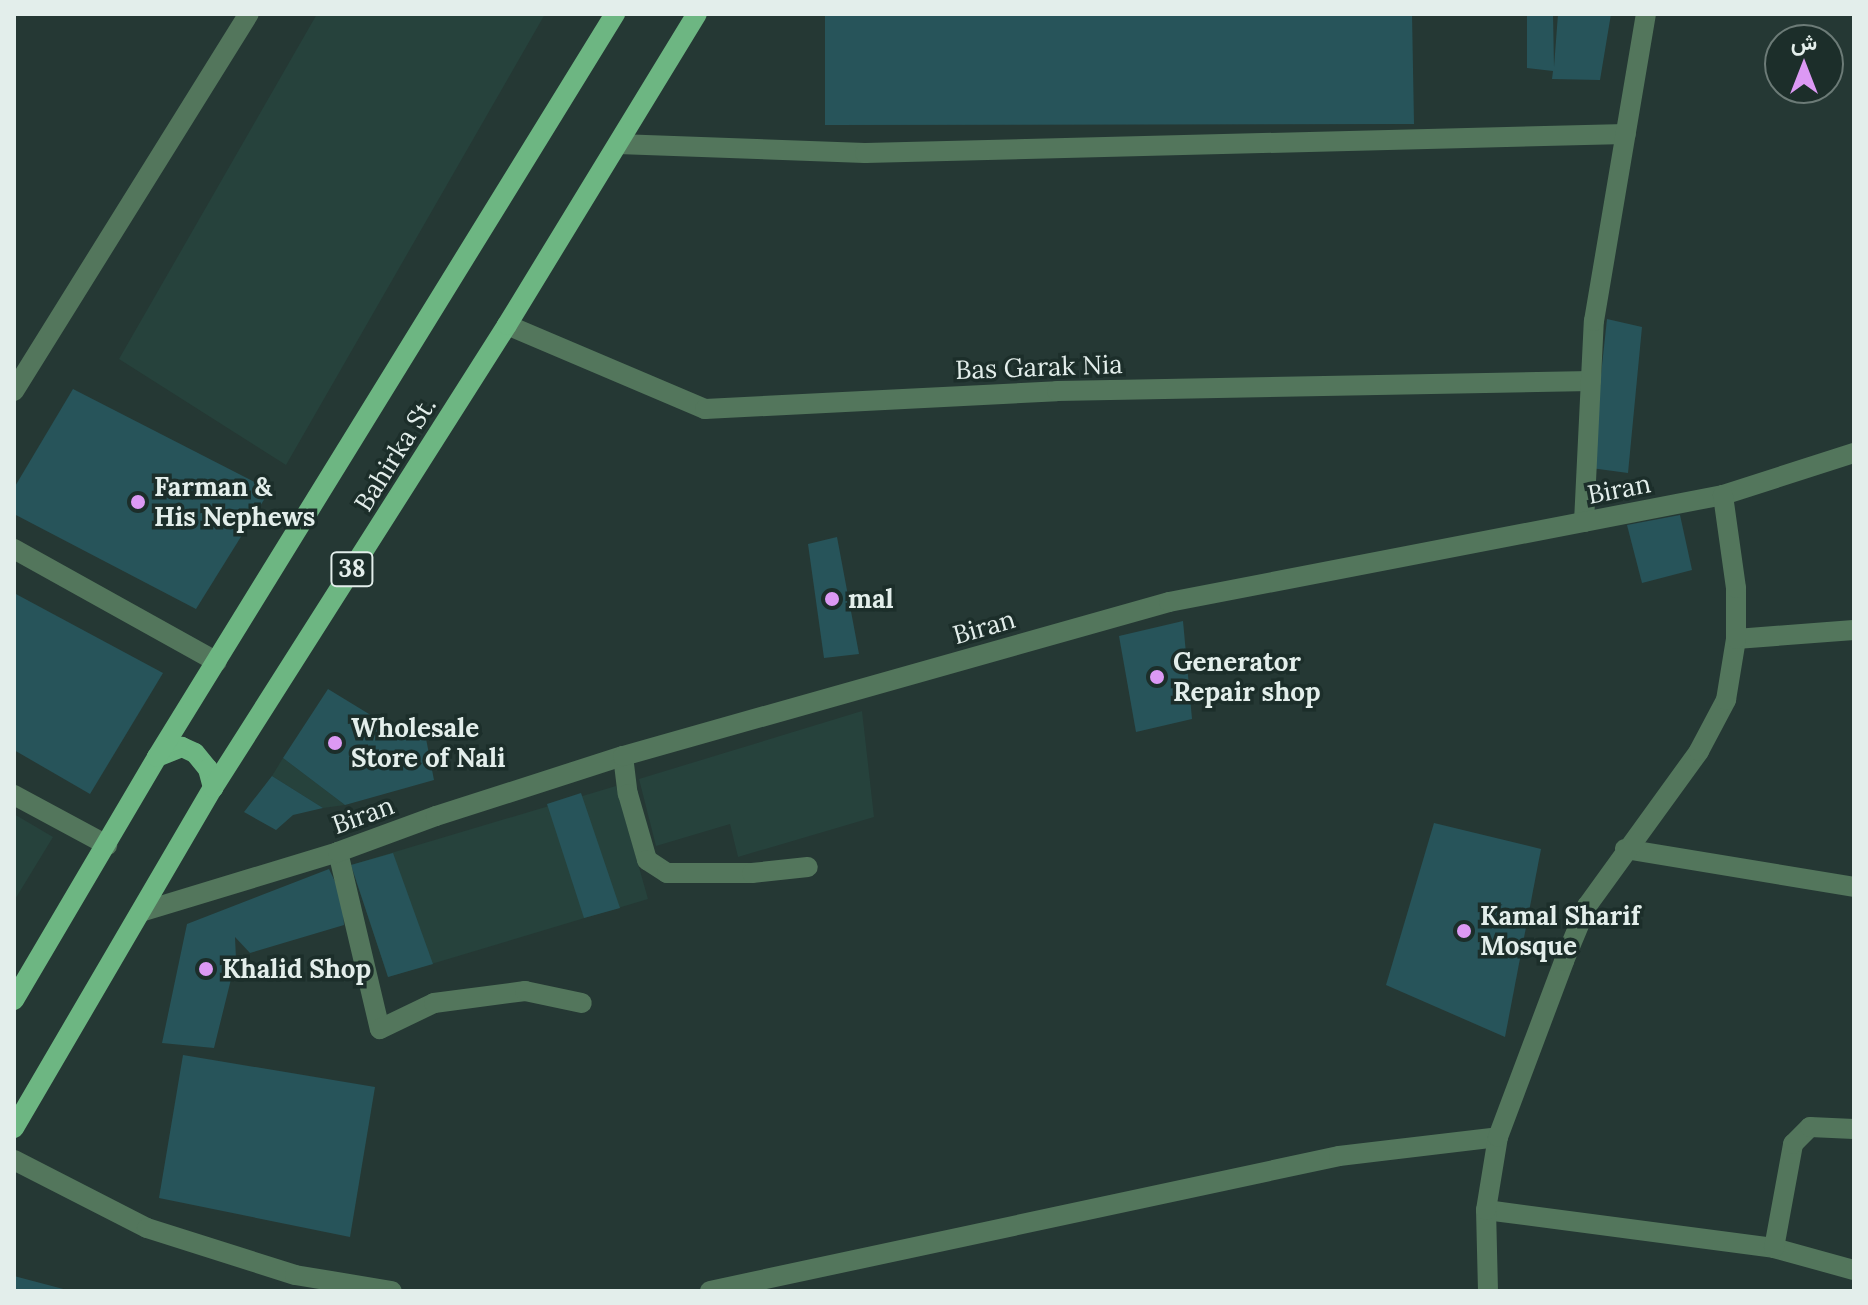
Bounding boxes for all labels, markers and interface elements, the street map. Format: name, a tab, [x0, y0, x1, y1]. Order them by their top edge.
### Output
north arrow	[1764, 24, 1844, 104]
text: ش	[1791, 28, 1817, 56]
street label: Bas Garak Nia	[955, 348, 1123, 386]
street label: Bahirka St.	[348, 391, 442, 517]
street label: Biran	[1585, 468, 1653, 510]
place label: Farman & His Nephews	[154, 471, 315, 532]
marker: Farman & His Nephews	[129, 493, 147, 511]
road number: 38	[330, 549, 374, 589]
place label: mal	[848, 583, 894, 615]
marker: mal	[823, 590, 841, 608]
street label: Biran	[949, 603, 1019, 651]
place label: Generator Repair shop	[1173, 646, 1321, 708]
marker: Generator Repair shop	[1148, 668, 1166, 686]
place label: Wholesale Store of Nali	[351, 712, 506, 774]
marker: Wholesale Store of Nali	[326, 734, 344, 752]
street label: Biran	[328, 789, 398, 841]
place label: Kamal Sharif Mosque	[1480, 900, 1640, 962]
marker: Kamal Sharif Mosque	[1455, 922, 1473, 940]
place label: Khalid Shop	[222, 953, 371, 985]
marker: Khalid Shop	[197, 960, 215, 978]

